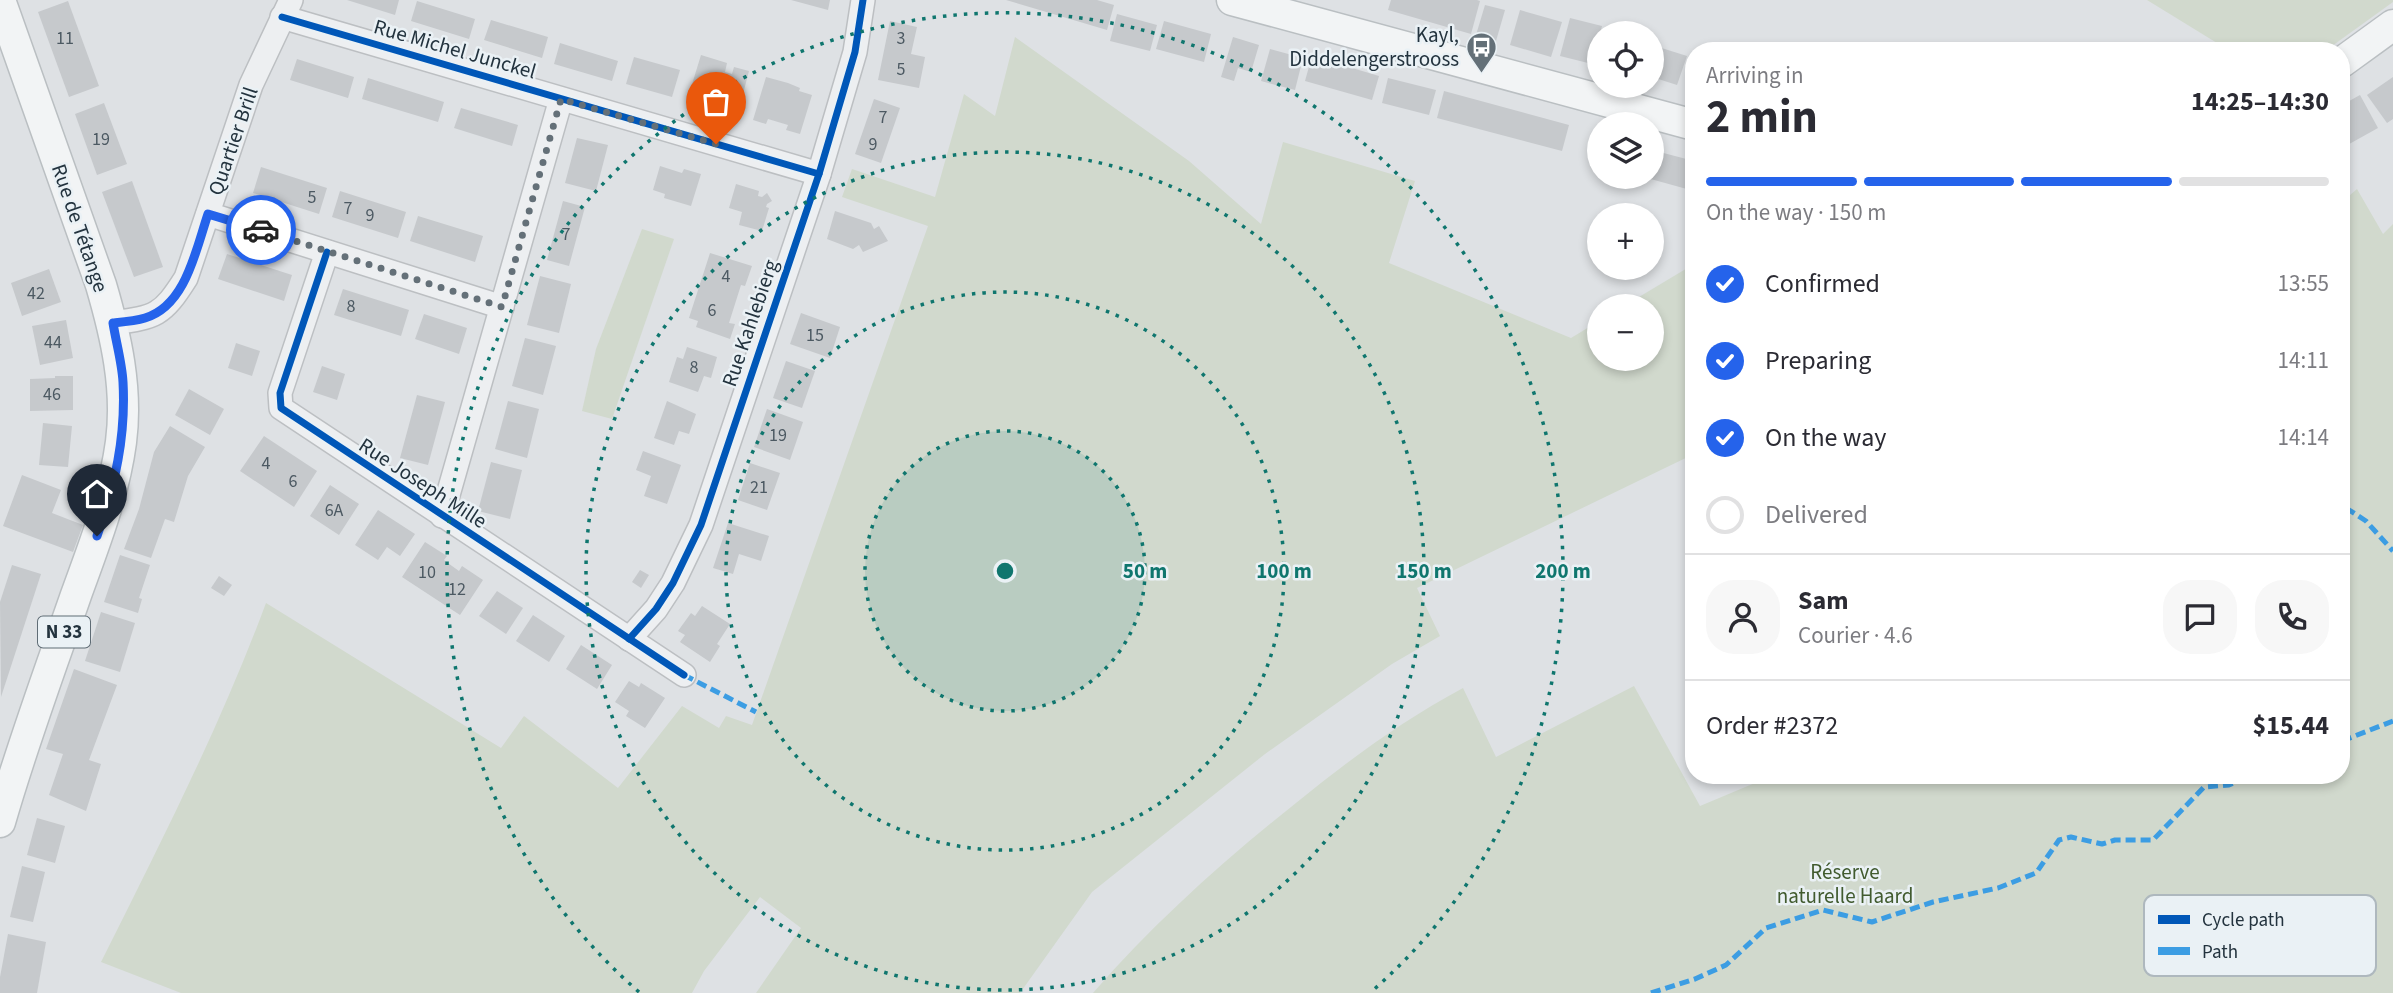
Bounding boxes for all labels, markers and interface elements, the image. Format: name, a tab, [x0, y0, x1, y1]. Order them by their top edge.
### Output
street label: Rue Michel Junckel	[370, 11, 540, 87]
place label: Kayl, Diddelengerstrooss	[1289, 20, 1459, 74]
map controls	[1587, 21, 1664, 371]
button: locate	[1587, 21, 1664, 98]
house number: 11	[56, 26, 74, 51]
house number: 3	[897, 26, 906, 51]
bus stop icon: Kayl, Diddelengerstrooss	[1465, 30, 1499, 74]
house number: 5	[897, 57, 906, 82]
text: Arriving in	[1706, 59, 1804, 92]
pin	[686, 72, 746, 144]
street label: Quartier Brill	[200, 83, 266, 199]
icon: bag	[697, 83, 735, 121]
text: 14:25–14:30	[2191, 83, 2329, 120]
text: 2 min	[1706, 85, 1818, 150]
house number: 7	[879, 105, 888, 130]
button: layers	[1587, 112, 1664, 189]
house number: 19	[92, 127, 110, 152]
house number: 9	[869, 132, 878, 157]
street label: Rue de Tétange	[44, 160, 116, 296]
house number: 5	[308, 185, 317, 210]
courier	[226, 195, 296, 265]
house number: 7	[344, 196, 353, 221]
text: On the way · 150 m	[1706, 196, 1886, 229]
house number: 9	[366, 203, 375, 228]
button: +	[1587, 203, 1664, 280]
icon: car	[242, 211, 280, 249]
house number: 7	[562, 222, 571, 247]
street label: Rue Kahlebierg	[714, 255, 786, 391]
house number: 4	[722, 264, 731, 289]
icon: check	[1706, 265, 1744, 303]
text: Confirmed	[1765, 265, 1880, 302]
text: 13:55	[2278, 267, 2329, 300]
house number: 42	[27, 281, 45, 306]
house number: 8	[347, 294, 356, 319]
button: −	[1587, 294, 1664, 371]
house number: 6	[708, 298, 717, 323]
house number: 15	[806, 323, 824, 348]
house number: 44	[44, 330, 62, 355]
icon: check	[1706, 342, 1744, 380]
text: Preparing	[1765, 342, 1871, 379]
text: 14:11	[2278, 344, 2329, 377]
house number: 8	[690, 355, 699, 380]
house number: 46	[43, 382, 61, 407]
icon: check	[1706, 419, 1744, 457]
text: On the way	[1765, 419, 1886, 456]
text: 14:14	[2278, 421, 2329, 454]
house number: 19	[769, 423, 787, 448]
street label: Rue Joseph Mille	[353, 430, 493, 536]
house number: 4	[262, 451, 271, 476]
pin	[67, 464, 127, 536]
house number: 6	[289, 469, 298, 494]
icon: home	[78, 475, 116, 513]
house number: 21	[750, 475, 768, 500]
text: Delivered	[1765, 496, 1868, 533]
house number: 6A	[325, 498, 344, 523]
text: 50 m	[1123, 556, 1167, 586]
text: 100 m	[1256, 556, 1312, 586]
text: 150 m	[1396, 556, 1452, 586]
text: 200 m	[1535, 556, 1591, 586]
centre of rings	[993, 559, 1017, 583]
house number: 10	[418, 560, 436, 585]
house number: 12	[448, 577, 466, 602]
button: person	[1706, 580, 1780, 654]
button: chat	[2163, 580, 2237, 654]
button: phone	[2255, 580, 2329, 654]
text: Sam	[1798, 582, 1848, 619]
road number: N 33	[38, 617, 90, 648]
text: Courier · 4.6	[1798, 619, 1913, 652]
text: Order #2372	[1706, 707, 1838, 744]
text: $15.44	[2253, 707, 2329, 744]
park label: Réserve naturelle Haard	[1777, 857, 1913, 911]
legend	[2144, 895, 2376, 976]
text: Cycle path	[2202, 907, 2284, 934]
text: Path	[2202, 939, 2238, 966]

